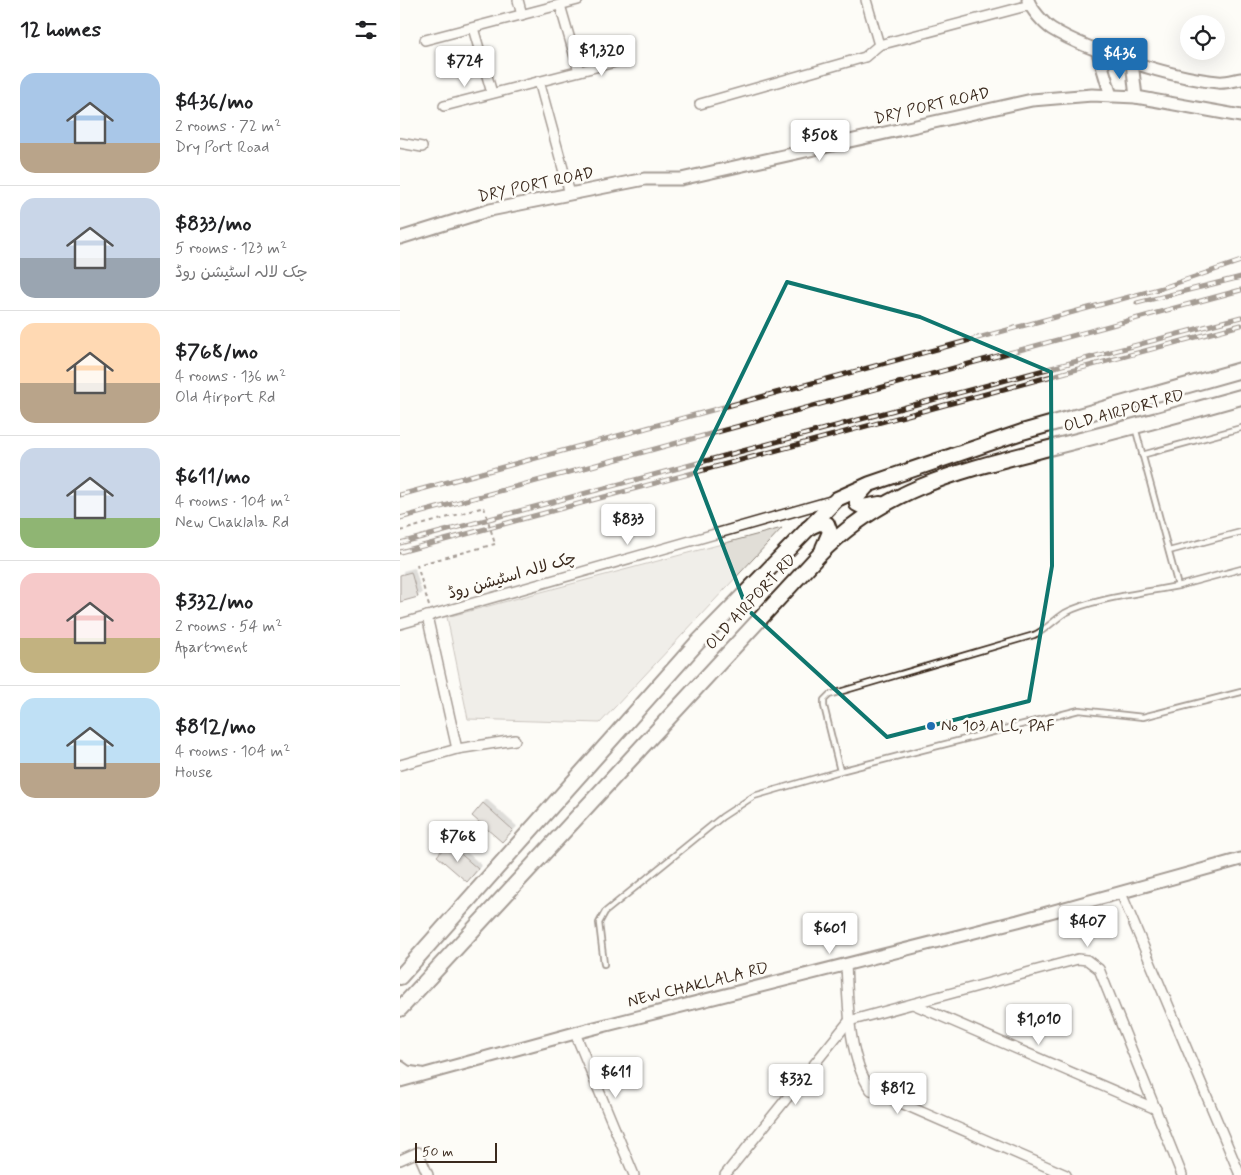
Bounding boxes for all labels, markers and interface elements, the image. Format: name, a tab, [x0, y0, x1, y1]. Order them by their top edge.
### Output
map controls	[1180, 15, 1225, 60]
button: locate	[1180, 15, 1225, 60]
text: 12 homes	[20, 16, 101, 44]
icon: filters	[352, 16, 380, 44]
pin: $1,320	[561, 34, 643, 77]
pin: $436	[1090, 38, 1150, 80]
text: $1,320	[579, 40, 625, 61]
text: $436	[1103, 43, 1137, 64]
pin: $724	[435, 46, 495, 88]
text: $724	[446, 51, 484, 72]
street label: DRY PORT ROAD	[872, 82, 992, 130]
text: $436/mo	[175, 88, 253, 116]
icon: home	[60, 93, 120, 153]
text: 2 rooms · 72 m²	[175, 116, 281, 137]
pin: $508	[790, 120, 850, 162]
text: $508	[802, 125, 838, 146]
text: Dry Port Road	[175, 137, 269, 158]
street label: DRY PORT ROAD	[476, 162, 596, 208]
text: $833/mo	[175, 210, 252, 238]
icon: home	[60, 218, 120, 278]
text: 5 rooms · 123 m²	[175, 238, 287, 259]
text: چک لالہ اسٹیشن روڈ	[175, 262, 308, 283]
text: $768/mo	[175, 338, 258, 366]
icon: home	[60, 343, 120, 403]
text: 4 rooms · 136 m²	[175, 366, 286, 387]
street label: OLD AIRPORT RD	[1061, 385, 1187, 437]
text: Old Airport Rd	[175, 387, 275, 408]
text: $611/mo	[175, 463, 250, 491]
icon: home	[60, 468, 120, 528]
text: 4 rooms · 104 m²	[175, 491, 290, 512]
pin: $833	[598, 504, 658, 546]
text: $833	[612, 509, 644, 530]
text: New Chaklala Rd	[175, 512, 289, 533]
street label: چک لالہ اسٹیشن روڈ	[445, 548, 579, 604]
street label: OLD AIRPORT RD	[701, 549, 801, 655]
text: $332/mo	[175, 588, 253, 616]
icon: home	[60, 593, 120, 653]
text: 2 rooms · 54 m²	[175, 616, 282, 637]
text: Apartment	[175, 637, 248, 658]
text: $812/mo	[175, 713, 256, 741]
place label: No 103 ALC, PAF	[941, 716, 1055, 737]
icon: home	[60, 718, 120, 778]
marker: No 103 ALC, PAF	[925, 720, 937, 732]
text: 4 rooms · 104 m²	[175, 741, 290, 762]
text: House	[175, 762, 213, 783]
pin: $768	[428, 820, 488, 863]
text: $768	[440, 826, 476, 847]
pin: $407	[1058, 906, 1118, 948]
text: $407	[1070, 911, 1106, 932]
pin: $601	[800, 912, 860, 955]
text: $601	[814, 918, 847, 939]
street label: NEW CHAKLALA RD	[625, 957, 771, 1013]
pin: $1,010	[998, 1004, 1080, 1046]
text: $1,010	[1017, 1009, 1061, 1030]
pin: $611	[586, 1056, 646, 1099]
text: $611	[601, 1062, 631, 1083]
pin: $332	[766, 1064, 826, 1106]
text: $332	[780, 1069, 812, 1090]
pin: $812	[868, 1072, 928, 1115]
text: $812	[881, 1078, 915, 1099]
scale bar	[415, 1140, 498, 1163]
text: 50 m	[422, 1143, 453, 1161]

